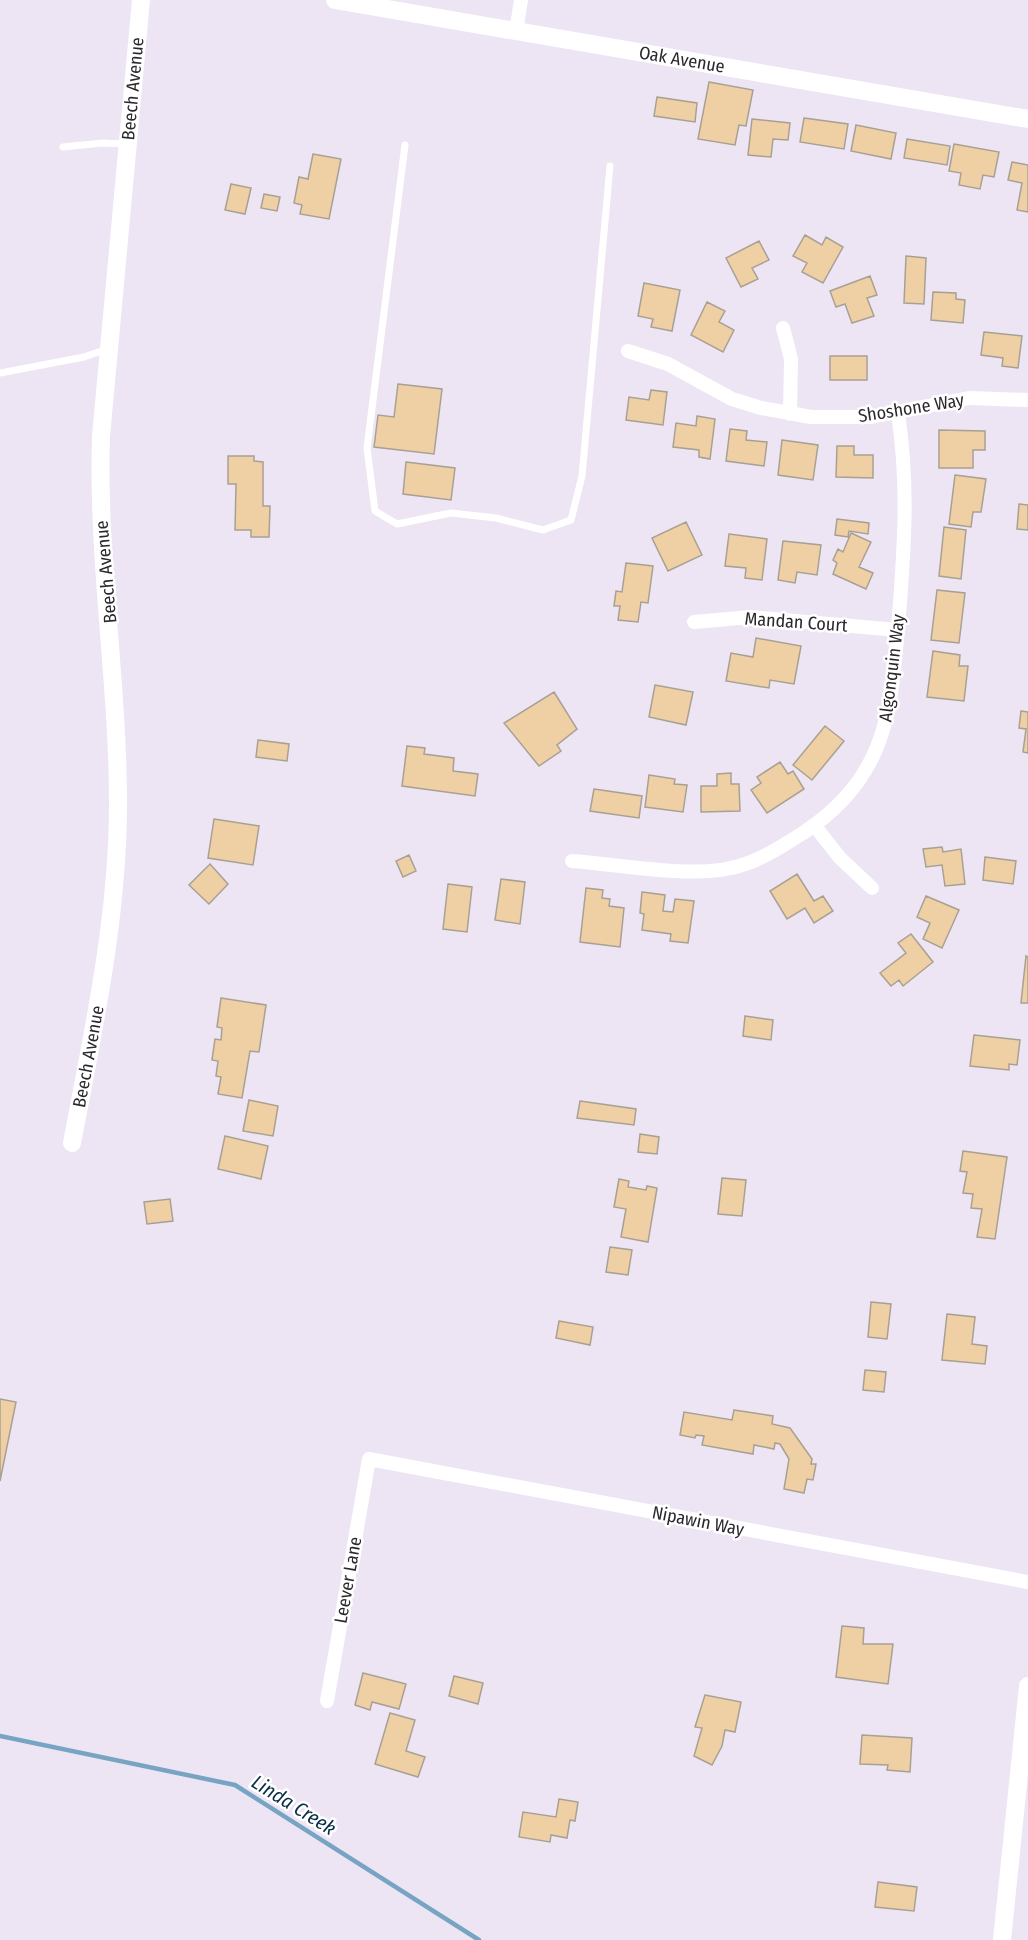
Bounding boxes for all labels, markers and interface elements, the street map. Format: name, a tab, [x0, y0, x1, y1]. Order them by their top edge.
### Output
street label: Beech Avenue	[117, 36, 149, 141]
street label: Oak Avenue	[637, 41, 727, 78]
street label: Shoshone Way	[857, 389, 965, 427]
street label: Beech Avenue	[91, 520, 121, 624]
street label: Mandan Court	[744, 607, 848, 637]
street label: Algonquin Way	[874, 613, 910, 723]
street label: Beech Avenue	[68, 1004, 109, 1109]
street label: Nipawin Way	[650, 1501, 746, 1541]
street label: Leever Lane	[330, 1535, 366, 1625]
water label: Linda Creek	[247, 1770, 341, 1840]

